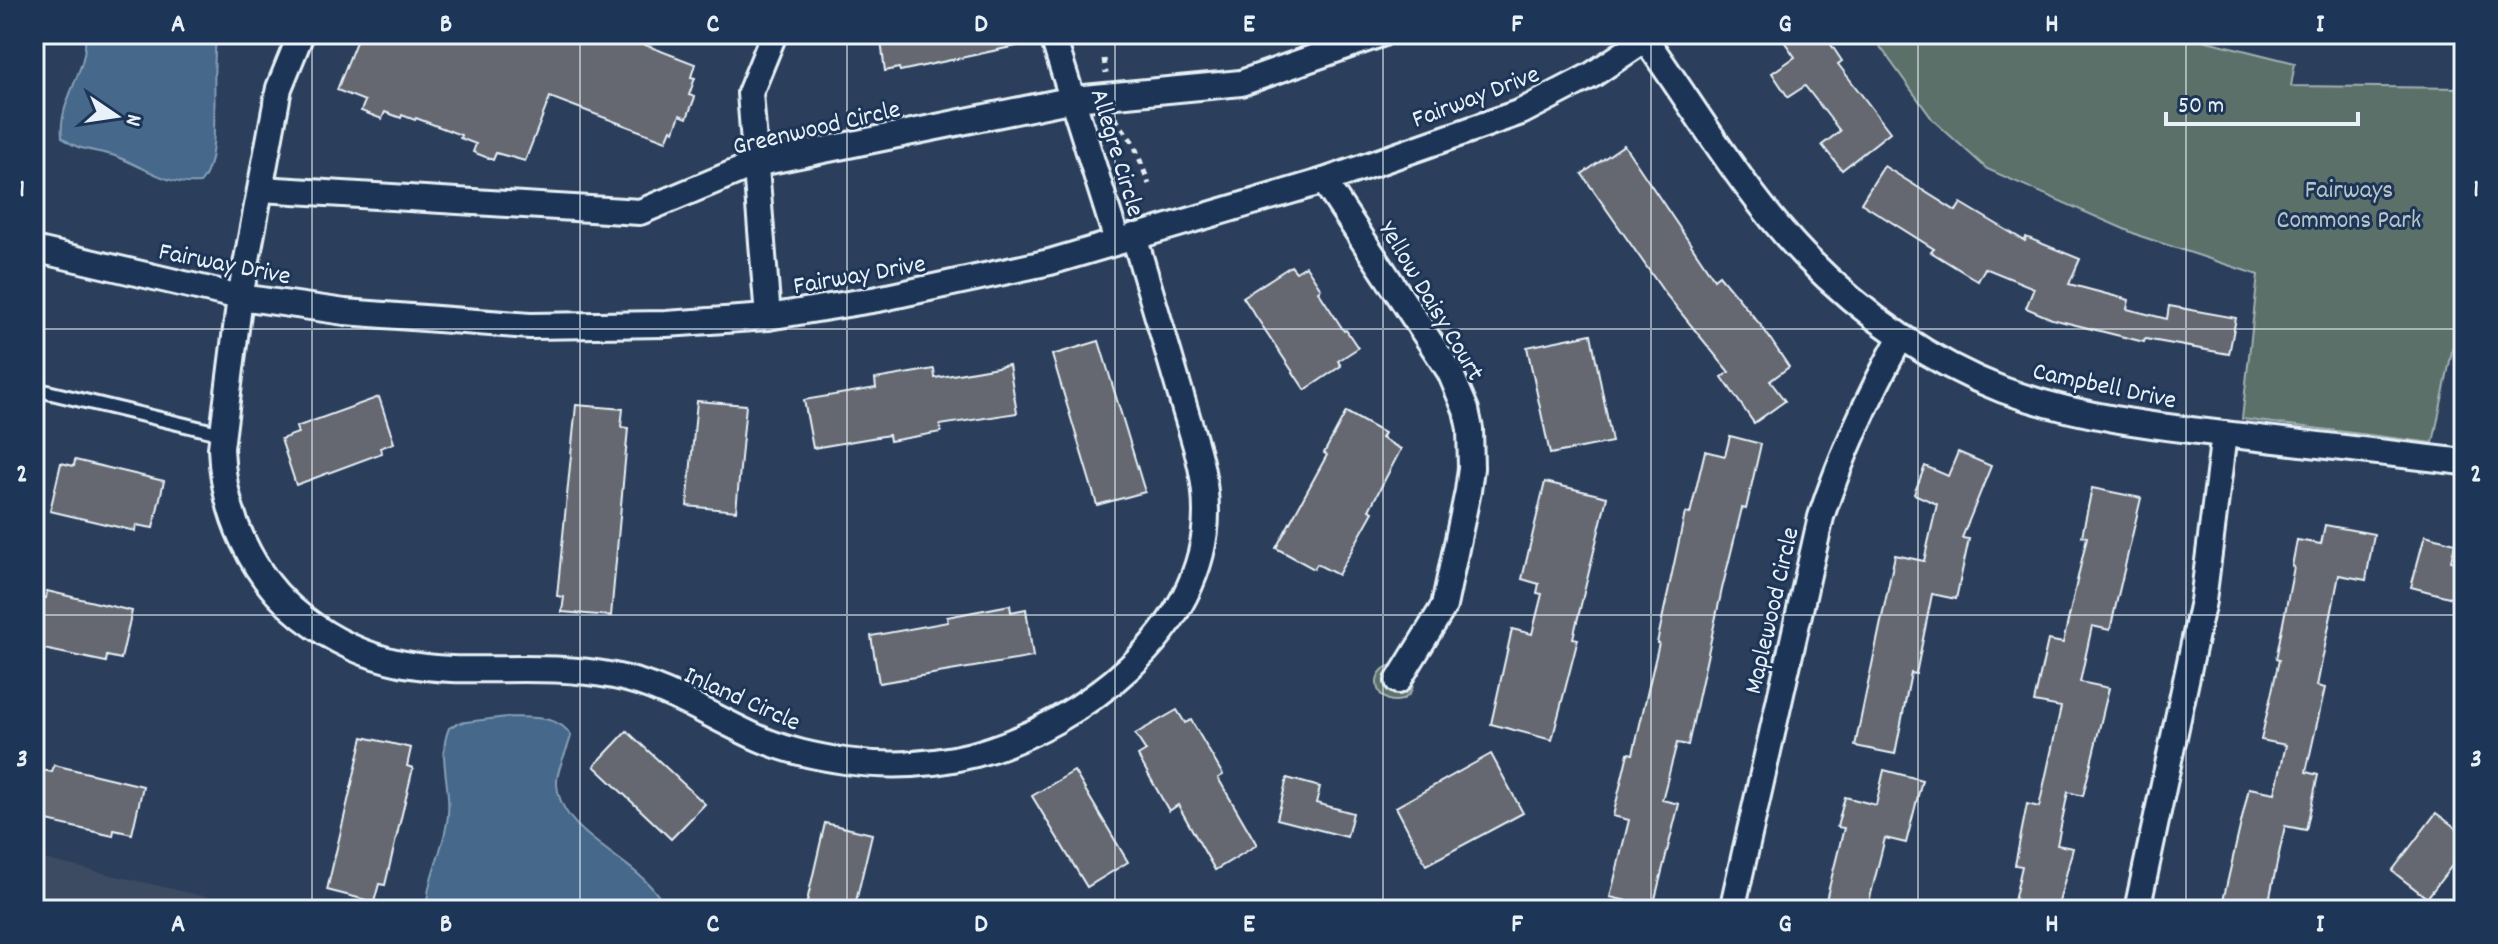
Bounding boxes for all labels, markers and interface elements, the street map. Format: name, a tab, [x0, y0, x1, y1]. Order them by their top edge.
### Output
text: A	[171, 7, 185, 44]
text: B	[440, 7, 452, 44]
text: C	[707, 7, 720, 44]
text: D	[974, 7, 988, 44]
text: E	[1243, 7, 1255, 44]
text: F	[1511, 7, 1523, 44]
text: G	[1778, 7, 1792, 44]
text: H	[2045, 7, 2059, 44]
text: I	[2316, 7, 2325, 44]
street label: Fairway Drive	[1407, 57, 1545, 139]
north arrow	[76, 76, 156, 156]
scale bar	[2166, 76, 2358, 126]
street label: Allegre Circle	[1079, 85, 1153, 221]
text: 50 m	[2178, 90, 2224, 124]
street label: Greenwood Circle	[729, 92, 904, 167]
text: N	[116, 111, 148, 129]
text: 1	[19, 172, 25, 209]
text: 1	[2473, 172, 2479, 209]
park label: Fairways Commons Park	[2277, 173, 2421, 240]
street label: Yellow Daisy Court	[1368, 215, 1492, 389]
street label: Fairway Drive	[155, 235, 293, 296]
street label: Fairway Drive	[791, 247, 929, 306]
street label: Campbell Drive	[2029, 354, 2180, 421]
text: 2	[16, 457, 28, 494]
text: 2	[2470, 457, 2482, 494]
street label: Maplewood Circle	[1736, 524, 1811, 698]
street label: Inland Circle	[677, 658, 806, 742]
text: 3	[16, 742, 28, 779]
text: 3	[2470, 742, 2482, 779]
text: A	[171, 907, 185, 944]
text: B	[440, 907, 452, 944]
text: C	[707, 907, 720, 944]
text: D	[974, 907, 988, 944]
text: E	[1243, 907, 1255, 944]
text: F	[1511, 907, 1523, 944]
text: G	[1778, 907, 1792, 944]
text: H	[2045, 907, 2059, 944]
text: I	[2316, 907, 2325, 944]

